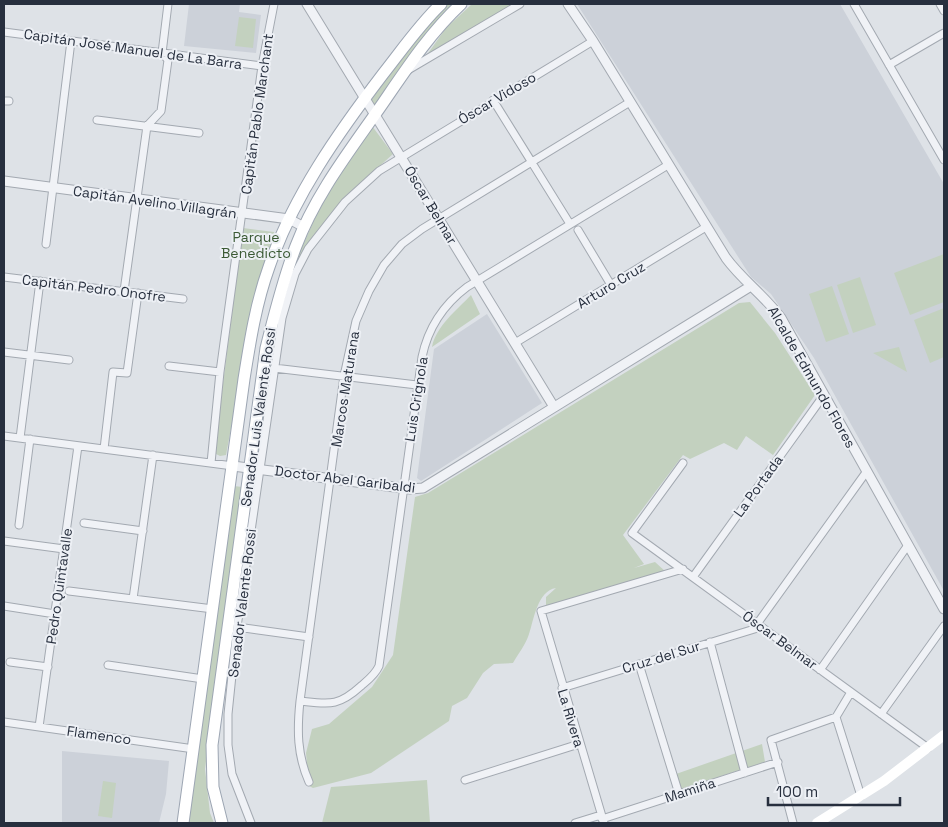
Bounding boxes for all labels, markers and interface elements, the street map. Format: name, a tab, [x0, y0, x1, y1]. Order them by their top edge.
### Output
street label: Capitán José Manuel de La Barra	[23, 25, 243, 73]
street label: Capitán Pablo Marchant	[237, 32, 277, 196]
street label: Óscar Vidoso	[455, 68, 539, 128]
street label: Óscar Belmar	[401, 162, 461, 248]
street label: Capitán Avelino Villagrán	[72, 182, 238, 222]
park label: Parque Benedicto	[221, 228, 291, 262]
street label: Arturo Cruz	[574, 258, 648, 312]
street label: Capitán Pedro Onofre	[21, 270, 167, 306]
street label: Alcalde Edmundo Flores	[764, 303, 860, 451]
street label: Senador Luis Valente Rossi	[237, 326, 279, 508]
street label: Marcos Maturana	[327, 329, 363, 449]
street label: Luis Crignola	[400, 355, 432, 443]
street label: La Portada	[729, 451, 787, 521]
street label: Doctor Abel Garibaldi	[274, 461, 416, 497]
street label: Pedro Quintavalle	[42, 527, 76, 645]
street label: Senador Valente Rossi	[224, 528, 260, 678]
street label: Óscar Belmar	[739, 607, 821, 673]
street label: Cruz del Sur	[620, 637, 702, 677]
street label: La Rivera	[554, 687, 588, 749]
street label: Flamenco	[66, 722, 132, 748]
street label: Mamiña	[662, 773, 718, 807]
scale bar	[768, 774, 900, 806]
text: 100 m	[776, 782, 818, 801]

